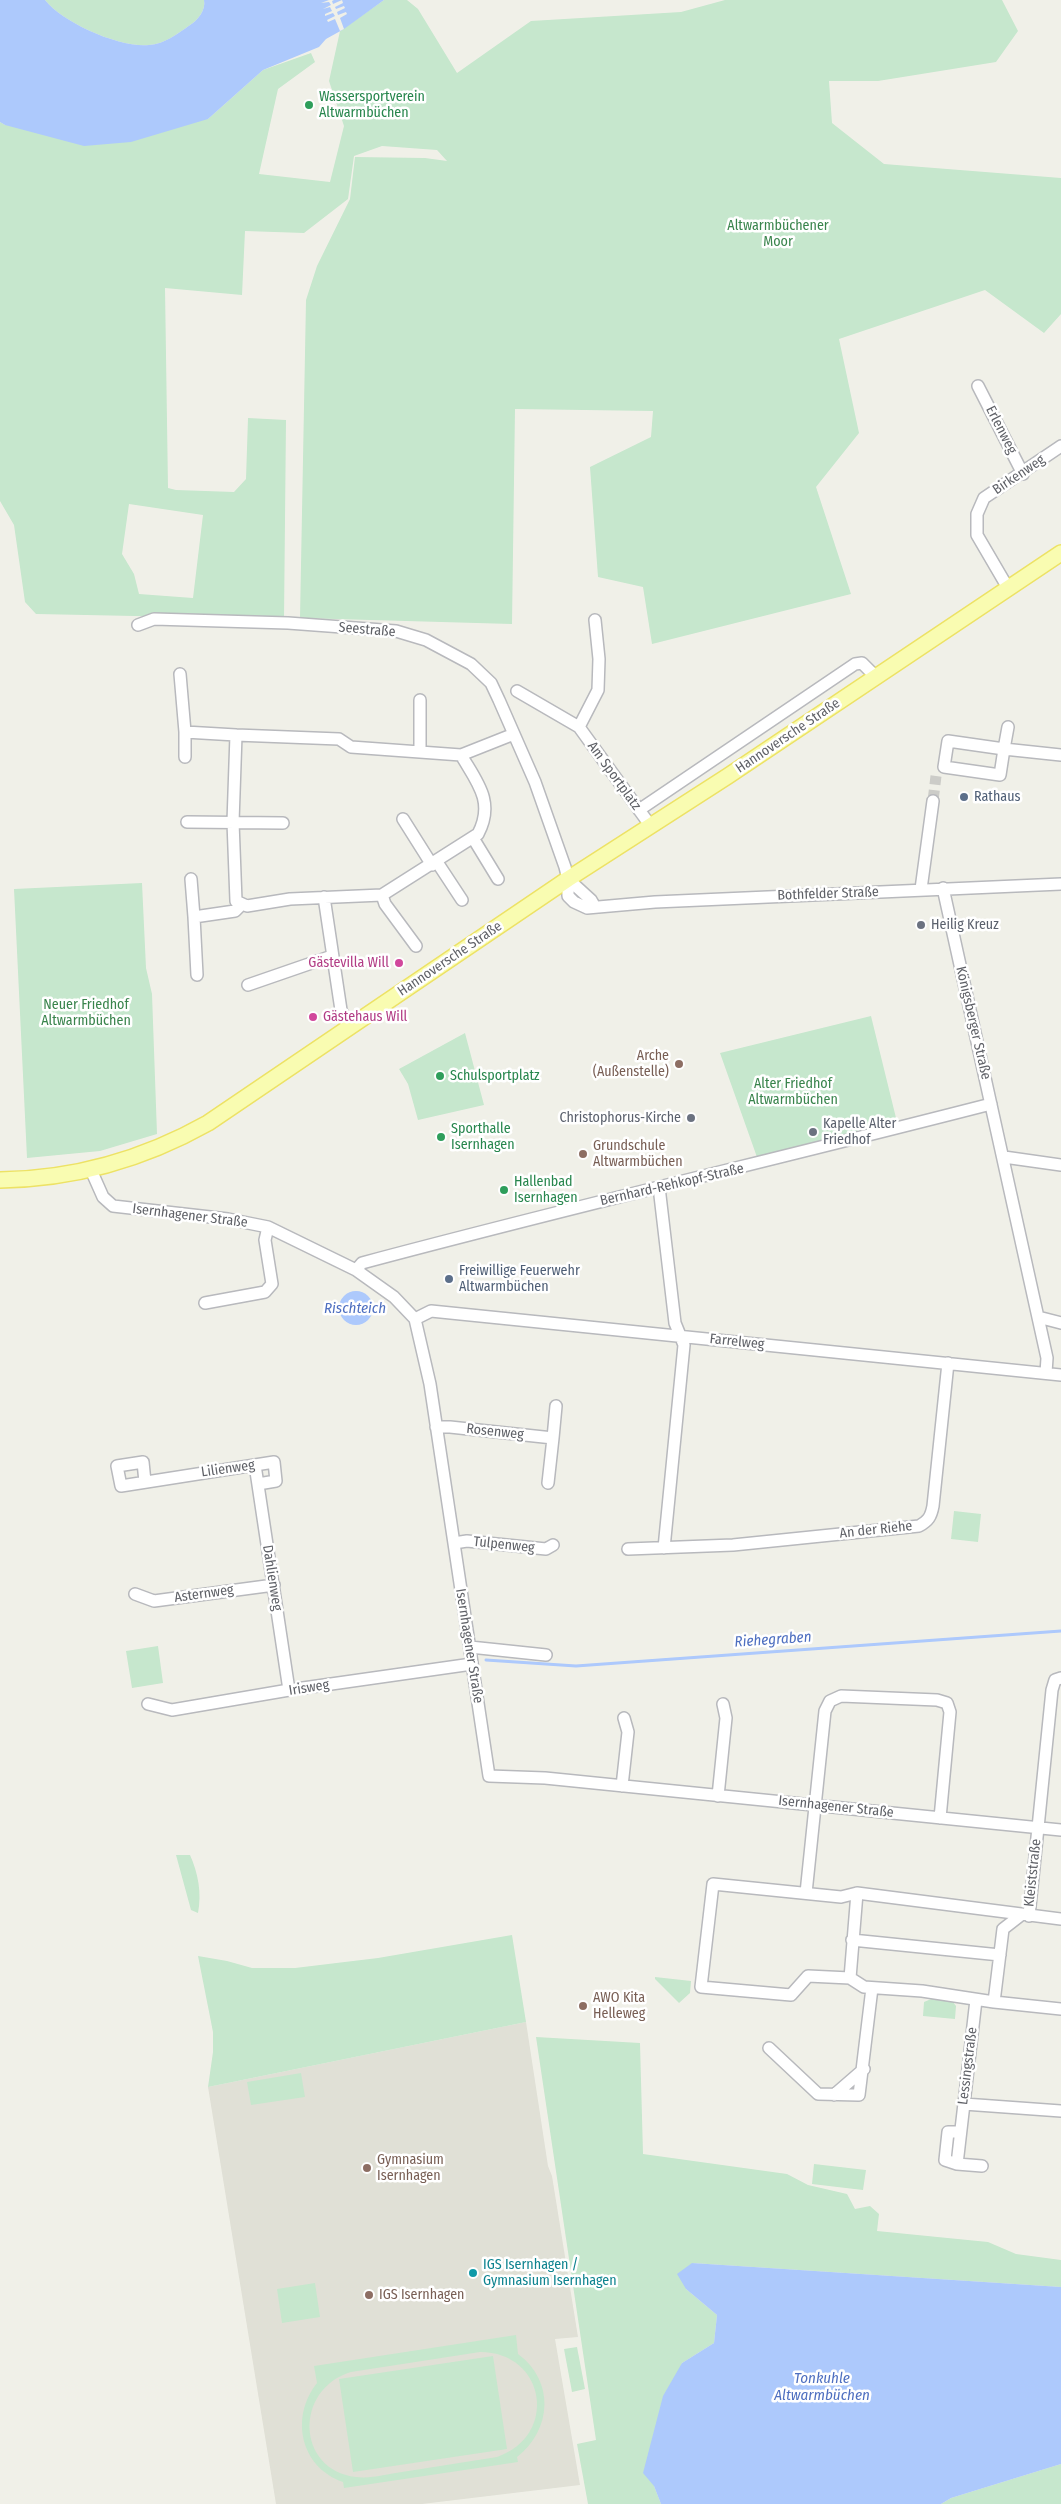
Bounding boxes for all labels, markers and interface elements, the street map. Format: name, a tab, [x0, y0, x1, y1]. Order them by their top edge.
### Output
place label: Wassersportverein Altwarmbüchen	[319, 89, 425, 121]
marker: Wassersportverein Altwarmbüchen	[303, 99, 315, 111]
park label: Altwarmbüchener Moor	[727, 218, 829, 250]
street label: Erlenweg	[982, 403, 1020, 457]
street label: Birkenweg	[990, 451, 1048, 499]
street label: Seestraße	[338, 619, 396, 641]
street label: Hannoversche Straße	[733, 695, 843, 777]
street label: Am Sportplatz	[583, 738, 645, 814]
place label: Rathaus	[974, 789, 1020, 805]
marker: Rathaus	[958, 791, 970, 803]
street label: Bothfelder Straße	[777, 884, 879, 904]
place label: Heilig Kreuz	[931, 917, 999, 933]
street label: Hannoversche Straße	[395, 918, 505, 1000]
marker: Heilig Kreuz	[915, 919, 927, 931]
place label: Gästevilla Will	[308, 955, 389, 971]
marker: Gästevilla Will	[393, 957, 405, 969]
street label: Königsberger Straße	[952, 965, 994, 1081]
park label: Neuer Friedhof Altwarmbüchen	[41, 997, 131, 1030]
place label: Gästehaus Will	[323, 1009, 407, 1025]
marker: Gästehaus Will	[307, 1011, 319, 1023]
place label: Arche (Außenstelle)	[593, 1048, 669, 1080]
marker: Arche (Außenstelle)	[673, 1058, 685, 1070]
place label: Schulsportplatz	[450, 1068, 540, 1084]
marker: Schulsportplatz	[434, 1070, 446, 1082]
park label: Alter Friedhof Altwarmbüchen	[748, 1076, 838, 1108]
place label: Christophorus-Kirche	[559, 1110, 681, 1126]
marker: Christophorus-Kirche	[685, 1112, 697, 1124]
place label: Kapelle Alter Friedhof	[823, 1116, 896, 1148]
place label: Sporthalle Isernhagen	[451, 1121, 515, 1154]
marker: Kapelle Alter Friedhof	[807, 1126, 819, 1138]
marker: Sporthalle Isernhagen	[435, 1131, 447, 1143]
place label: Grundschule Altwarmbüchen	[593, 1138, 683, 1170]
marker: Grundschule Altwarmbüchen	[577, 1148, 589, 1160]
street label: Bernhard-Rehkopf-Straße	[598, 1160, 746, 1210]
place label: Hallenbad Isernhagen	[514, 1174, 578, 1206]
marker: Hallenbad Isernhagen	[498, 1184, 510, 1196]
street label: Isernhagener Straße	[131, 1201, 249, 1231]
place label: Freiwillige Feuerwehr Altwarmbüchen	[459, 1263, 580, 1295]
marker: Freiwillige Feuerwehr Altwarmbüchen	[443, 1273, 455, 1285]
water label: Rischteich	[324, 1300, 386, 1318]
street label: Farrelweg	[709, 1331, 765, 1353]
street label: Rosenweg	[465, 1421, 525, 1443]
street label: Lilienweg	[200, 1457, 256, 1481]
street label: An der Riehe	[839, 1518, 913, 1542]
street label: Tulpenweg	[473, 1533, 535, 1557]
street label: Dahlienweg	[259, 1544, 285, 1612]
street label: Asternweg	[173, 1582, 235, 1606]
street label: Isernhagener Straße	[452, 1587, 486, 1705]
water label: Riehegraben	[734, 1628, 812, 1652]
street label: Irisweg	[288, 1677, 330, 1699]
street label: Isernhagener Straße	[777, 1793, 895, 1821]
street label: Kleiststraße	[1021, 1838, 1045, 1908]
place label: AWO Kita Helleweg	[593, 1990, 645, 2022]
marker: AWO Kita Helleweg	[577, 2000, 589, 2012]
street label: Lessingstraße	[955, 2026, 981, 2106]
place label: Gymnasium Isernhagen	[377, 2152, 444, 2184]
marker: Gymnasium Isernhagen	[361, 2162, 373, 2174]
place label: IGS Isernhagen / Gymnasium Isernhagen	[483, 2257, 617, 2290]
marker: IGS Isernhagen / Gymnasium Isernhagen	[467, 2267, 479, 2279]
place label: IGS Isernhagen	[379, 2287, 464, 2303]
marker: IGS Isernhagen	[363, 2289, 375, 2301]
water label: Tonkuhle Altwarmbüchen	[774, 2370, 870, 2405]

